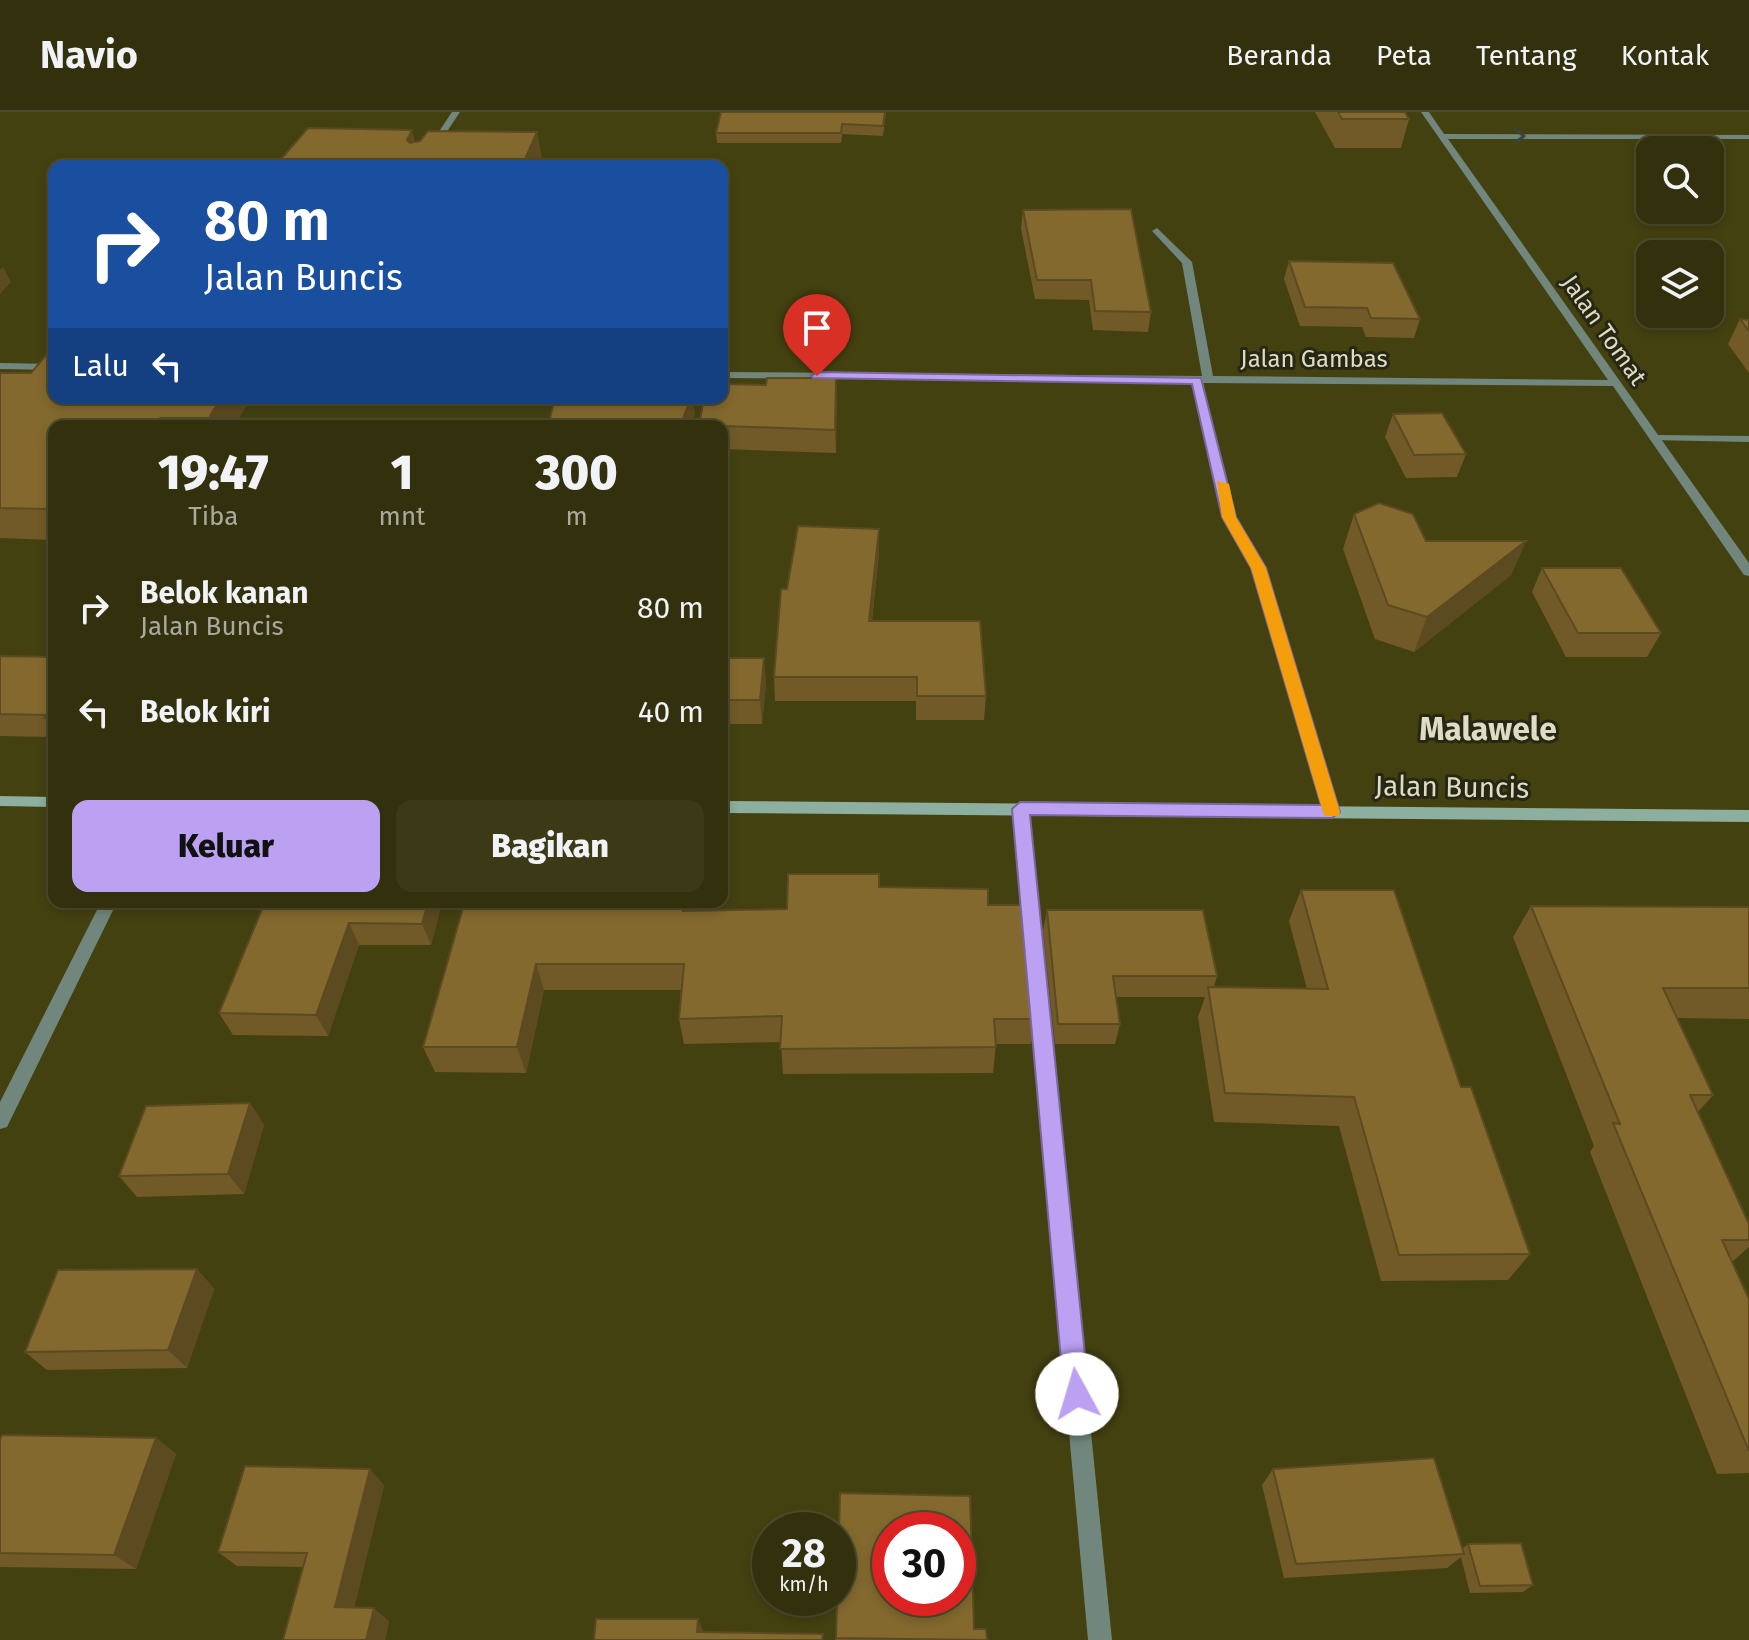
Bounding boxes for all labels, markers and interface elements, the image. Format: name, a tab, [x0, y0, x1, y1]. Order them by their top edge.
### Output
text: Navio	[40, 32, 138, 78]
text: Beranda	[1226, 39, 1332, 72]
text: Peta	[1376, 39, 1432, 72]
text: Tentang	[1476, 39, 1577, 72]
text: Kontak	[1621, 39, 1709, 72]
one-way arrow	[1513, 127, 1526, 145]
map controls	[1636, 136, 1724, 328]
button: search	[1636, 136, 1724, 224]
text: 80 m	[204, 188, 330, 255]
icon: right	[72, 192, 176, 296]
button: layers	[1636, 240, 1724, 328]
text: Jalan Buncis	[204, 256, 403, 300]
street label: Jalan Tomat	[1556, 270, 1652, 391]
pin	[783, 294, 851, 376]
icon: arrive	[795, 306, 839, 350]
icon: left	[145, 344, 189, 388]
street label: Jalan Gambas	[1240, 345, 1388, 373]
text: Lalu	[72, 348, 129, 384]
text: 19:47	[158, 444, 269, 502]
text: 1	[391, 444, 413, 502]
text: 300	[536, 444, 618, 502]
text: Tiba	[188, 501, 238, 532]
text: mnt	[379, 501, 426, 532]
text: m	[566, 501, 588, 532]
text: Belok kanan	[140, 575, 309, 611]
icon: right	[72, 586, 116, 630]
text: 80 m	[637, 590, 704, 626]
text: Jalan Buncis	[140, 611, 284, 642]
icon: left	[72, 690, 116, 734]
text: Belok kiri	[140, 694, 271, 730]
text: 40 m	[638, 694, 704, 730]
district label: Malawele	[1419, 710, 1557, 748]
street label: Jalan Buncis	[1374, 769, 1530, 805]
button: Keluar	[72, 800, 380, 892]
button: Bagikan	[396, 800, 704, 892]
position arrow	[1035, 1352, 1119, 1436]
speed limit sign: 30	[872, 1512, 976, 1616]
text: 28	[782, 1530, 826, 1578]
text: km/h	[779, 1572, 829, 1596]

